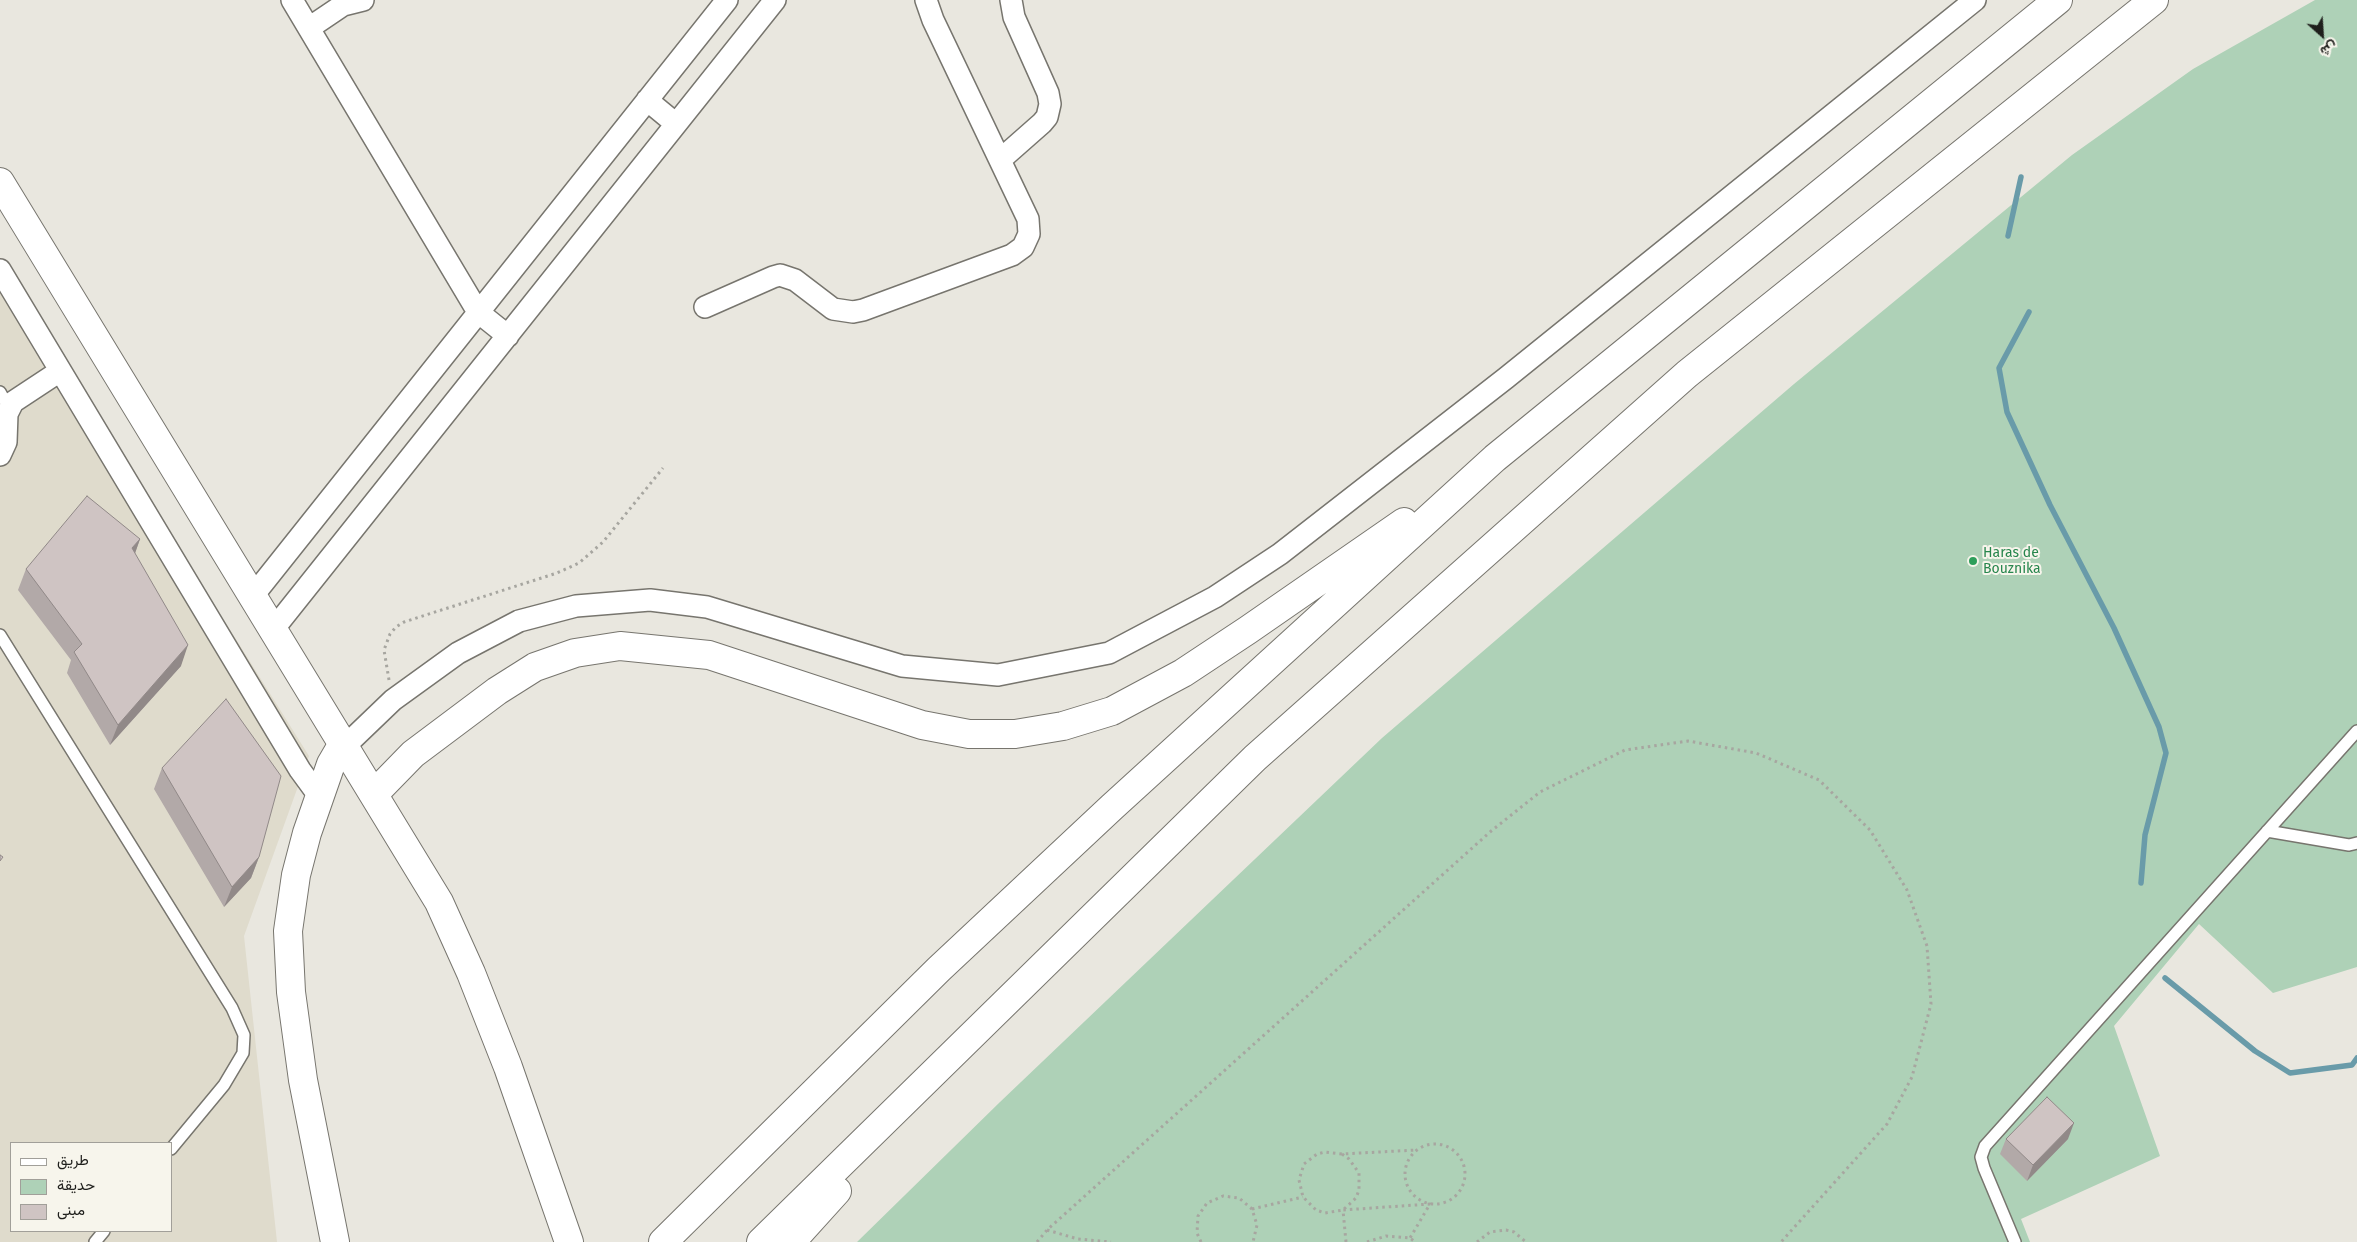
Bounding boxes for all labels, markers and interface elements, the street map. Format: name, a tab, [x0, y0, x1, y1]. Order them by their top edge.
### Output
north arrow	[2297, 10, 2347, 60]
text: ش	[2318, 38, 2340, 60]
place label: Haras de Bouznika	[1983, 545, 2041, 578]
marker: Haras de Bouznika	[1967, 555, 1979, 567]
legend	[10, 1142, 172, 1232]
text: طريق	[57, 1151, 89, 1169]
text: حديقة	[57, 1176, 95, 1194]
text: مبنى	[57, 1201, 85, 1219]

